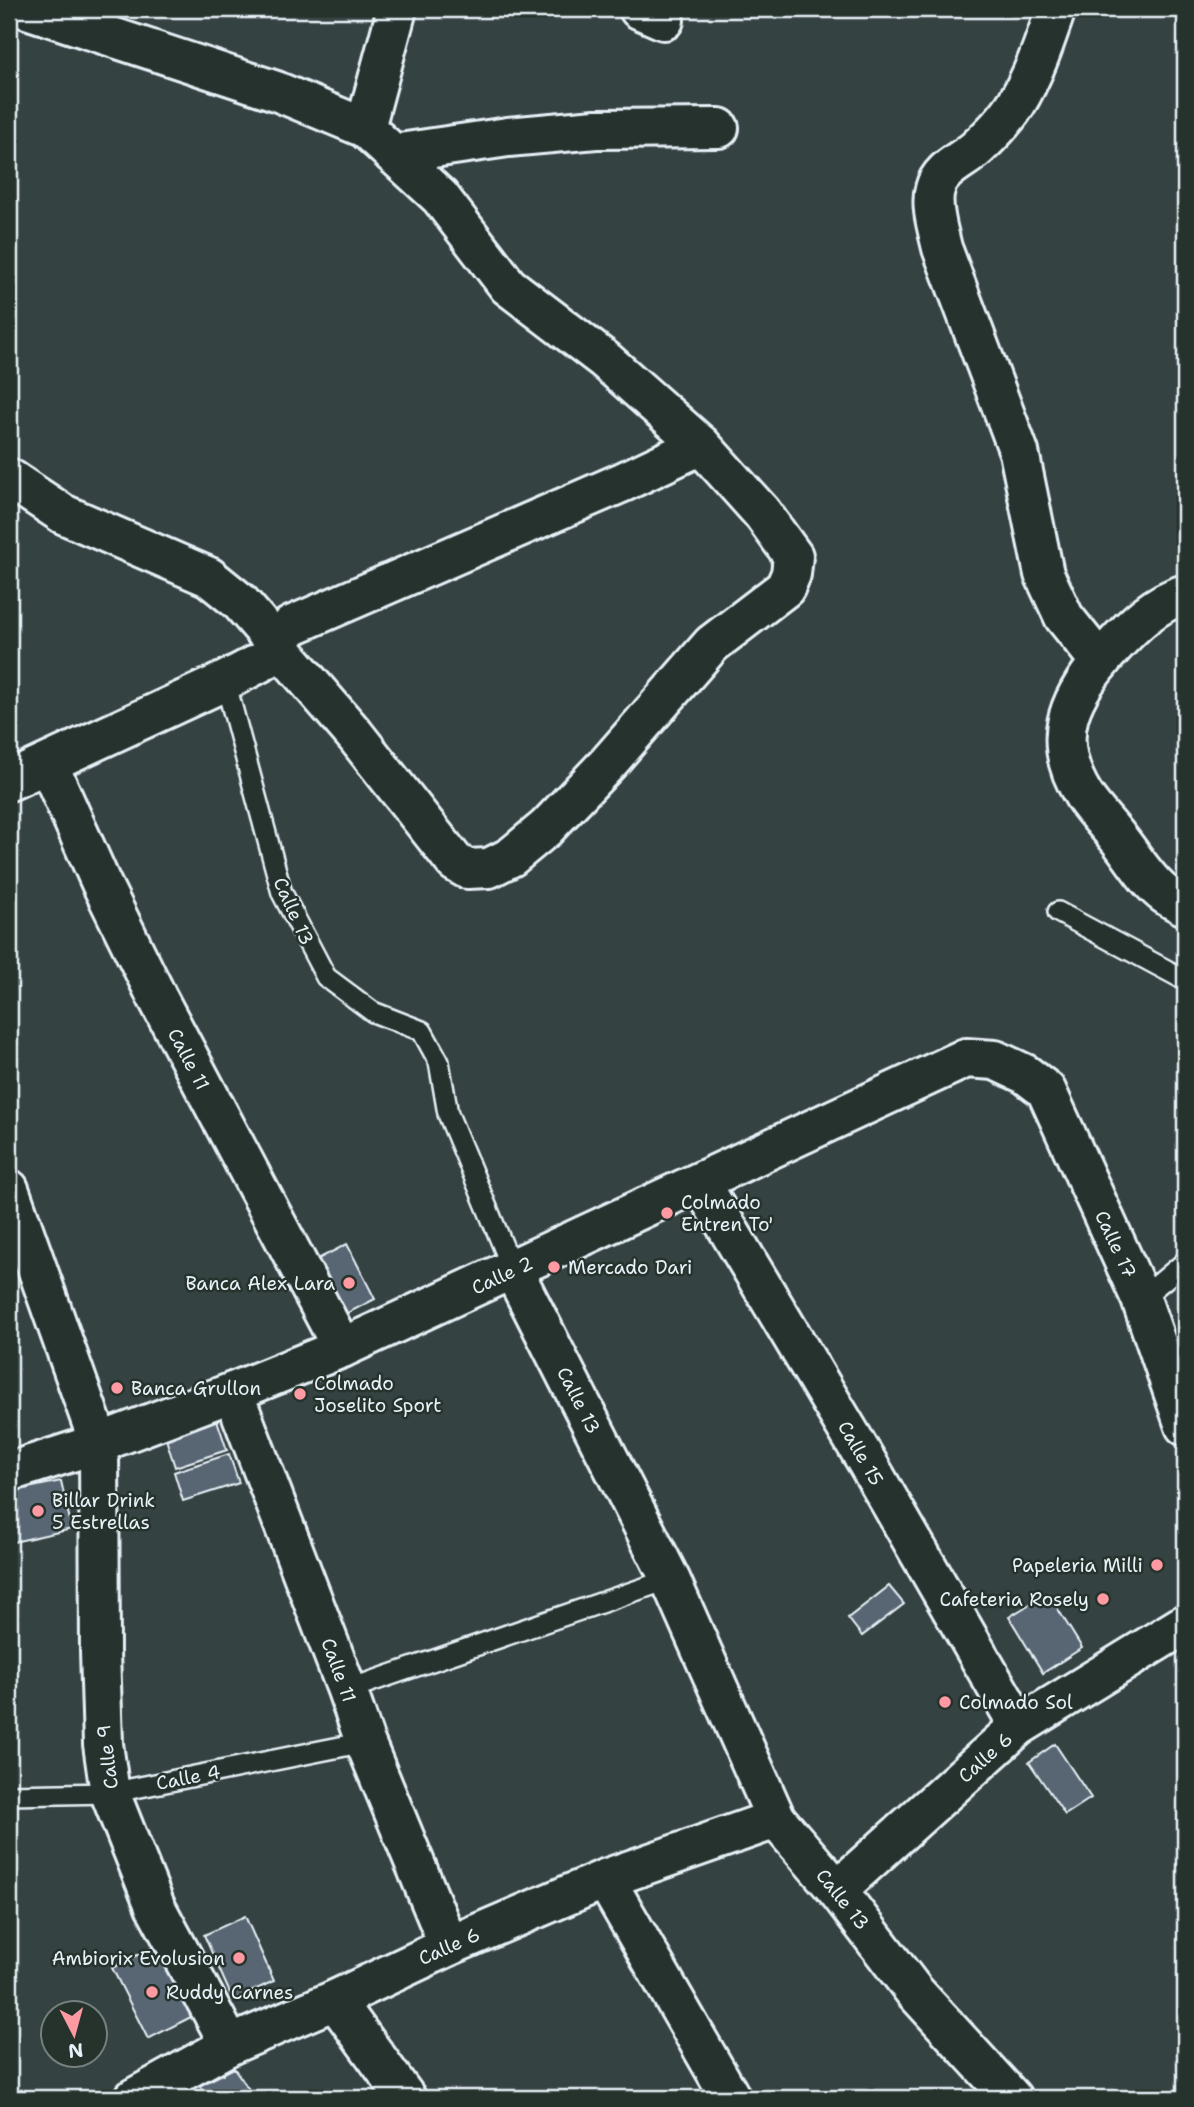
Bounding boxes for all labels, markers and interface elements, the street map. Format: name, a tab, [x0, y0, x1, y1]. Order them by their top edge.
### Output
street label: Calle 13	[267, 873, 320, 949]
street label: Calle 11	[162, 1024, 215, 1095]
place label: Colmado Entren To'	[681, 1190, 773, 1237]
marker: Colmado Entren To'	[659, 1205, 675, 1221]
street label: Calle 17	[1089, 1206, 1142, 1282]
street label: Calle 2	[468, 1250, 537, 1301]
place label: Mercado Dari	[568, 1255, 693, 1280]
marker: Mercado Dari	[546, 1259, 562, 1275]
place label: Banca Alex Lara	[185, 1271, 335, 1296]
marker: Banca Alex Lara	[341, 1275, 357, 1291]
street label: Calle 13	[551, 1362, 606, 1438]
place label: Colmado Joselito Sport	[314, 1371, 442, 1418]
place label: Banca Grullon	[131, 1376, 261, 1401]
marker: Banca Grullon	[109, 1380, 125, 1396]
marker: Colmado Joselito Sport	[292, 1386, 308, 1402]
street label: Calle 15	[832, 1416, 889, 1490]
place label: Billar Drink 5 Estrellas	[52, 1488, 155, 1535]
marker: Billar Drink 5 Estrellas	[30, 1503, 46, 1519]
place label: Papeleria Milli	[1012, 1553, 1143, 1578]
marker: Papeleria Milli	[1149, 1557, 1165, 1573]
place label: Cafeteria Rosely	[940, 1587, 1089, 1612]
marker: Cafeteria Rosely	[1095, 1591, 1111, 1607]
street label: Calle 11	[315, 1634, 362, 1706]
place label: Colmado Sol	[959, 1690, 1073, 1715]
marker: Colmado Sol	[937, 1694, 953, 1710]
street label: Calle 9	[91, 1723, 124, 1791]
street label: Calle 6	[953, 1726, 1018, 1788]
street label: Calle 4	[154, 1759, 222, 1796]
street label: Calle 13	[810, 1863, 875, 1935]
street label: Calle 6	[414, 1922, 484, 1971]
place label: Ambiorix Evolusion	[52, 1946, 225, 1971]
marker: Ambiorix Evolusion	[231, 1950, 247, 1966]
place label: Ruddy Carnes	[166, 1980, 294, 2005]
marker: Ruddy Carnes	[144, 1984, 160, 2000]
north arrow	[38, 1998, 108, 2068]
text: N	[67, 2037, 85, 2064]

